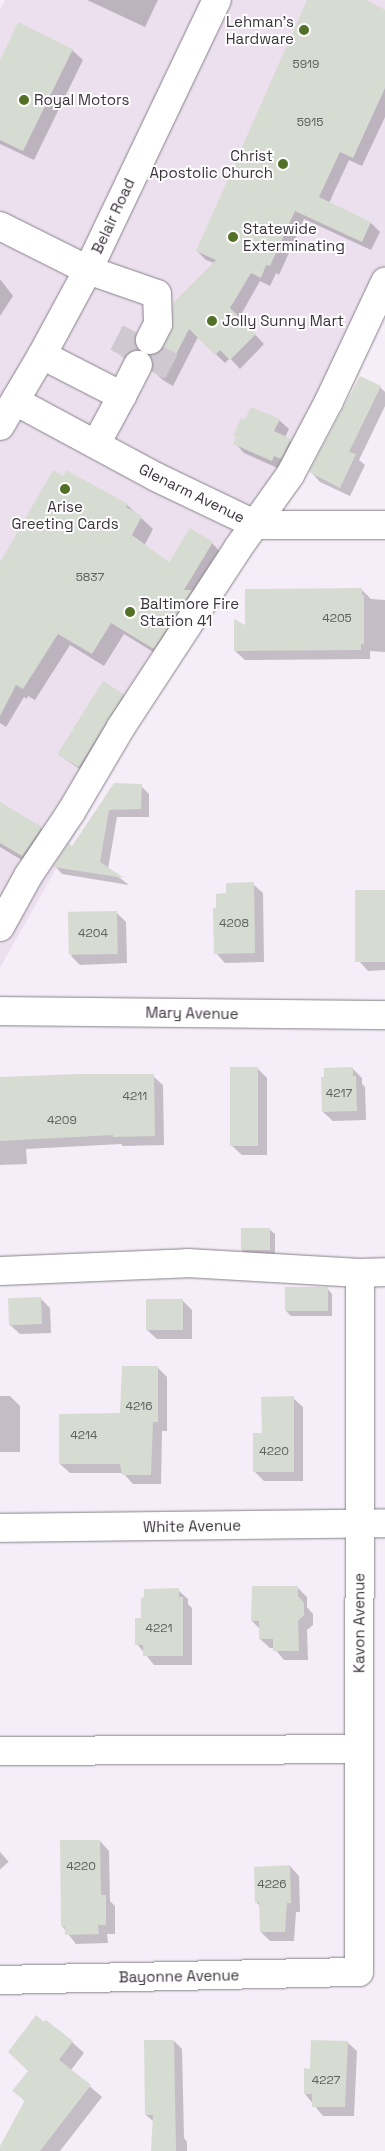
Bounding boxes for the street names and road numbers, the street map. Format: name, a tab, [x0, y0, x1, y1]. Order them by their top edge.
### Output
street label: Belair Road	[88, 175, 138, 257]
street label: Glenarm Avenue	[136, 460, 248, 526]
street label: Mary Avenue	[145, 1003, 239, 1023]
street label: White Avenue	[143, 1516, 241, 1536]
street label: Kavon Avenue	[350, 1573, 368, 1673]
street label: Bayonne Avenue	[118, 1966, 240, 1986]

